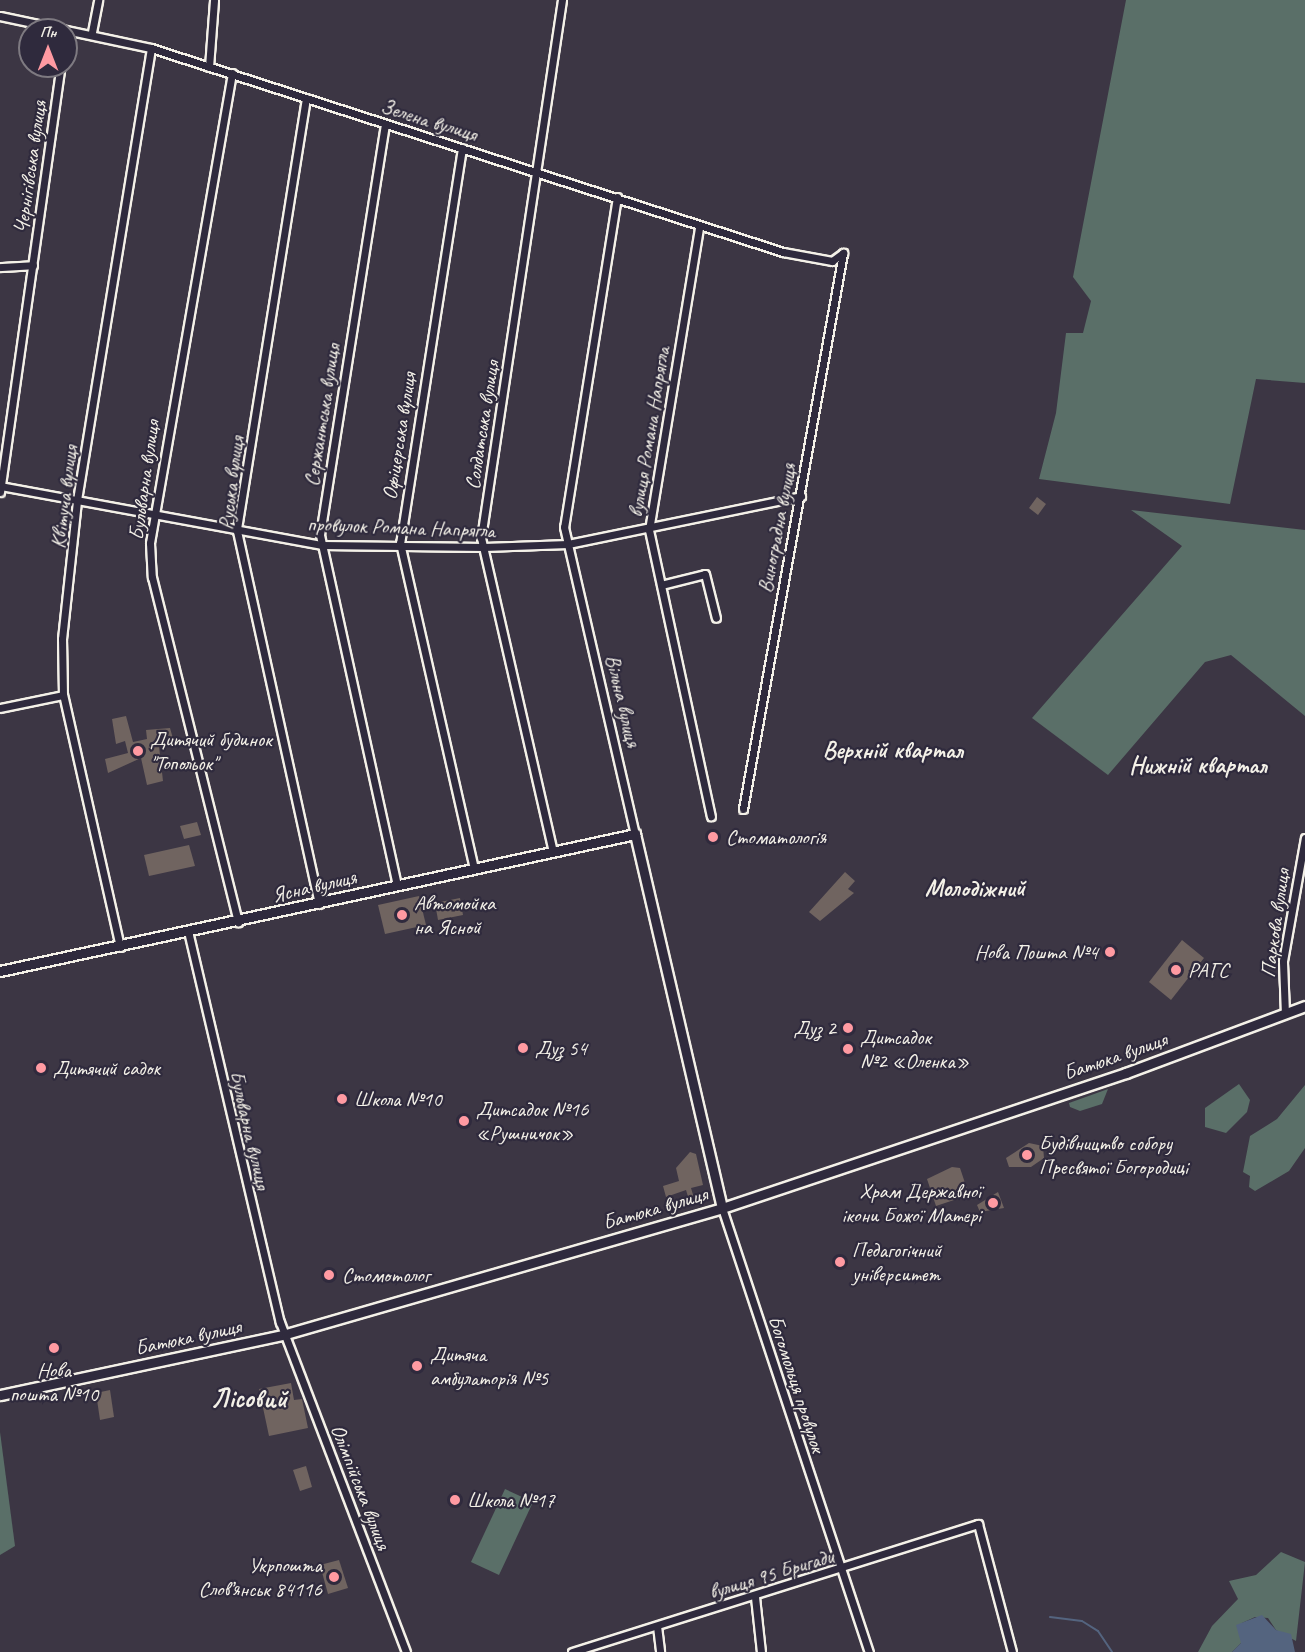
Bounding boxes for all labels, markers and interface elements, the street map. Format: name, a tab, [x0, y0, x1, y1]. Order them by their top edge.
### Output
north arrow	[18, 18, 78, 78]
text: Пн	[40, 22, 56, 42]
street label: Зелена вулиця	[378, 93, 480, 147]
street label: Чернігівська вулиця	[8, 99, 52, 235]
street label: Сержантська вулиця	[298, 342, 346, 488]
street label: вулиця Романа Напрягла	[623, 345, 675, 519]
street label: Солдатська вулиця	[459, 359, 505, 491]
street label: Офіцерська вулиця	[376, 370, 422, 502]
street label: Бульварна вулиця	[123, 419, 165, 541]
street label: Руська вулиця	[213, 434, 249, 532]
street label: Квітуча вулиця	[45, 444, 83, 550]
street label: Виноградна вулиця	[752, 461, 802, 595]
street label: провулок Романа Напрягла	[307, 511, 495, 543]
street label: Вільна вулиця	[600, 652, 646, 750]
place label: Дитячий будинок "Топольок"	[150, 726, 272, 776]
district label: Верхній квартал	[823, 737, 963, 765]
marker: Дитячий будинок "Топольок"	[131, 744, 145, 758]
district label: Нижній квартал	[1129, 752, 1267, 780]
place label: Стоматологія	[726, 824, 826, 850]
marker: Стоматологія	[704, 828, 722, 846]
street label: Ясна вулиця	[269, 864, 359, 908]
street label: Паркова вулиця	[1255, 867, 1295, 979]
district label: Молодіжний	[925, 875, 1025, 903]
place label: Автомойка на Ясной	[414, 890, 495, 940]
marker: Автомойка на Ясной	[395, 908, 409, 922]
place label: Нова Пошта №4	[974, 939, 1098, 965]
marker: Нова Пошта №4	[1103, 945, 1117, 959]
place label: РАГС	[1188, 957, 1229, 983]
marker: РАГС	[1169, 963, 1183, 977]
place label: Дуз 2	[793, 1015, 836, 1041]
marker: Дуз 2	[841, 1021, 855, 1035]
place label: Дитсадок №2 «Оленка»	[860, 1024, 969, 1074]
street label: Батюка вулиця	[1060, 1027, 1170, 1085]
place label: Дуз 54	[535, 1035, 587, 1061]
marker: Дуз 54	[516, 1041, 530, 1055]
marker: Дитсадок №2 «Оленка»	[841, 1042, 855, 1056]
place label: Дитячий садок	[53, 1055, 160, 1081]
marker: Дитячий садок	[34, 1061, 48, 1075]
street label: Бульварна вулиця	[224, 1069, 276, 1191]
place label: Школа №10	[354, 1086, 442, 1112]
marker: Школа №10	[335, 1092, 349, 1106]
place label: Дитсадок №16 «Рушничок»	[476, 1096, 588, 1146]
marker: Дитсадок №16 «Рушничок»	[457, 1114, 471, 1128]
place label: Будівництво собору Пресвятої Богородиці	[1039, 1130, 1188, 1180]
marker: Будівництво собору Пресвятої Богородиці	[1020, 1148, 1034, 1162]
place label: Храм Державної ікони Божої Матері	[840, 1178, 981, 1228]
street label: Батюка вулиця	[600, 1181, 710, 1235]
marker: Храм Державної ікони Божої Матері	[986, 1196, 1000, 1210]
place label: Педагогічний університет	[852, 1237, 942, 1287]
marker: Педагогічний університет	[833, 1255, 847, 1269]
place label: Стомотолог	[342, 1262, 430, 1288]
marker: Стомотолог	[320, 1266, 338, 1284]
street label: Богомольця провулок	[763, 1311, 831, 1457]
street label: Батюка вулиця	[133, 1314, 243, 1360]
marker: Нова пошта №10	[47, 1341, 61, 1355]
place label: Дитяча амбулаторія №5	[430, 1341, 548, 1391]
place label: Нова пошта №10	[10, 1357, 98, 1407]
marker: Дитяча амбулаторія №5	[408, 1357, 426, 1375]
district label: Лісовий	[211, 1383, 287, 1415]
street label: Олімпійська вулиця	[325, 1420, 397, 1554]
place label: Школа №17	[467, 1487, 555, 1513]
marker: Школа №17	[448, 1493, 462, 1507]
street label: вулиця 95 Бригади	[706, 1543, 836, 1605]
place label: Укрпошта Слов’янськ 84116	[199, 1552, 322, 1602]
marker: Укрпошта Слов’янськ 84116	[327, 1570, 341, 1584]

